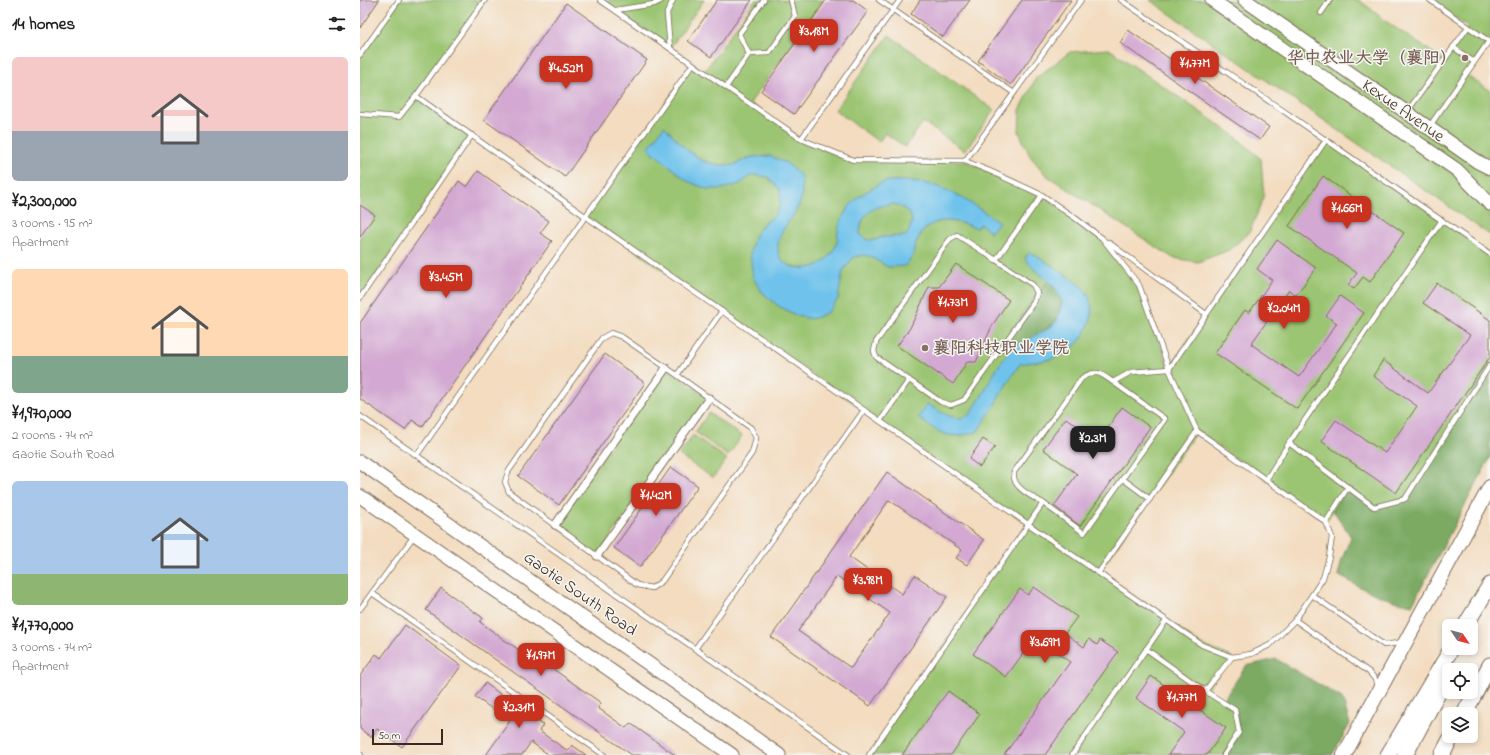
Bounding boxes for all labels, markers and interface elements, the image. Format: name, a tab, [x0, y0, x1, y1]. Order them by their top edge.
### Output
text: 14 homes	[12, 12, 75, 37]
icon: filters	[326, 13, 348, 35]
pin: ¥3.18M	[781, 19, 847, 53]
text: ¥3.18M	[799, 22, 829, 41]
place label: 华中农业大学（襄阳）	[1287, 46, 1457, 71]
pin: ¥1.77M	[1162, 51, 1228, 85]
marker: 华中农业大学（襄阳）	[1460, 53, 1470, 63]
text: ¥1.77M	[1180, 54, 1210, 73]
pin: ¥4.52M	[533, 56, 599, 90]
text: ¥4.52M	[549, 59, 583, 78]
street label: Kexue Avenue	[1357, 73, 1450, 149]
icon: home	[144, 83, 216, 155]
text: ¥2,300,000	[12, 189, 77, 214]
pin: ¥1.66M	[1314, 196, 1380, 230]
text: ¥1.66M	[1331, 199, 1363, 218]
text: 3 rooms · 95 m²	[12, 214, 93, 233]
text: Apartment	[12, 233, 69, 252]
pin: ¥3.45M	[413, 265, 479, 299]
text: ¥3.45M	[429, 268, 463, 287]
pin: ¥1.73M	[920, 290, 986, 324]
text: ¥1.73M	[938, 293, 968, 312]
icon: home	[144, 295, 216, 367]
pin: ¥2.04M	[1251, 296, 1317, 330]
text: ¥2.04M	[1267, 299, 1301, 318]
place label: 襄阳科技职业学院	[933, 336, 1069, 361]
marker: 襄阳科技职业学院	[920, 343, 930, 353]
text: ¥1,970,000	[12, 401, 71, 426]
text: 2 rooms · 74 m²	[12, 426, 93, 445]
pin: ¥2.3M	[1065, 426, 1121, 460]
text: ¥2.3M	[1079, 429, 1107, 448]
text: Gaotie South Road	[12, 445, 114, 464]
pin: ¥1.42M	[623, 483, 689, 517]
text: ¥1.42M	[640, 486, 672, 505]
icon: home	[144, 507, 216, 579]
street label: Gaotie South Road	[518, 545, 642, 643]
pin: ¥3.98M	[835, 568, 901, 602]
text: ¥3.98M	[853, 571, 883, 590]
text: ¥1,770,000	[12, 613, 73, 638]
north arrow	[1442, 619, 1478, 655]
map controls	[1442, 619, 1478, 743]
pin: ¥3.69M	[1012, 630, 1078, 664]
text: ¥3.69M	[1030, 633, 1060, 652]
text: 3 rooms · 74 m²	[12, 638, 92, 657]
pin: ¥1.97M	[508, 643, 574, 677]
text: ¥1.97M	[526, 646, 556, 665]
text: Apartment	[12, 657, 69, 676]
button: locate	[1442, 663, 1478, 699]
pin: ¥1.77M	[1149, 685, 1215, 719]
text: ¥1.77M	[1167, 688, 1197, 707]
pin: ¥2.31M	[486, 695, 552, 729]
text: ¥2.31M	[503, 698, 535, 717]
button: layers	[1442, 707, 1478, 743]
scale bar	[372, 727, 443, 746]
text: 50 m	[378, 728, 400, 744]

